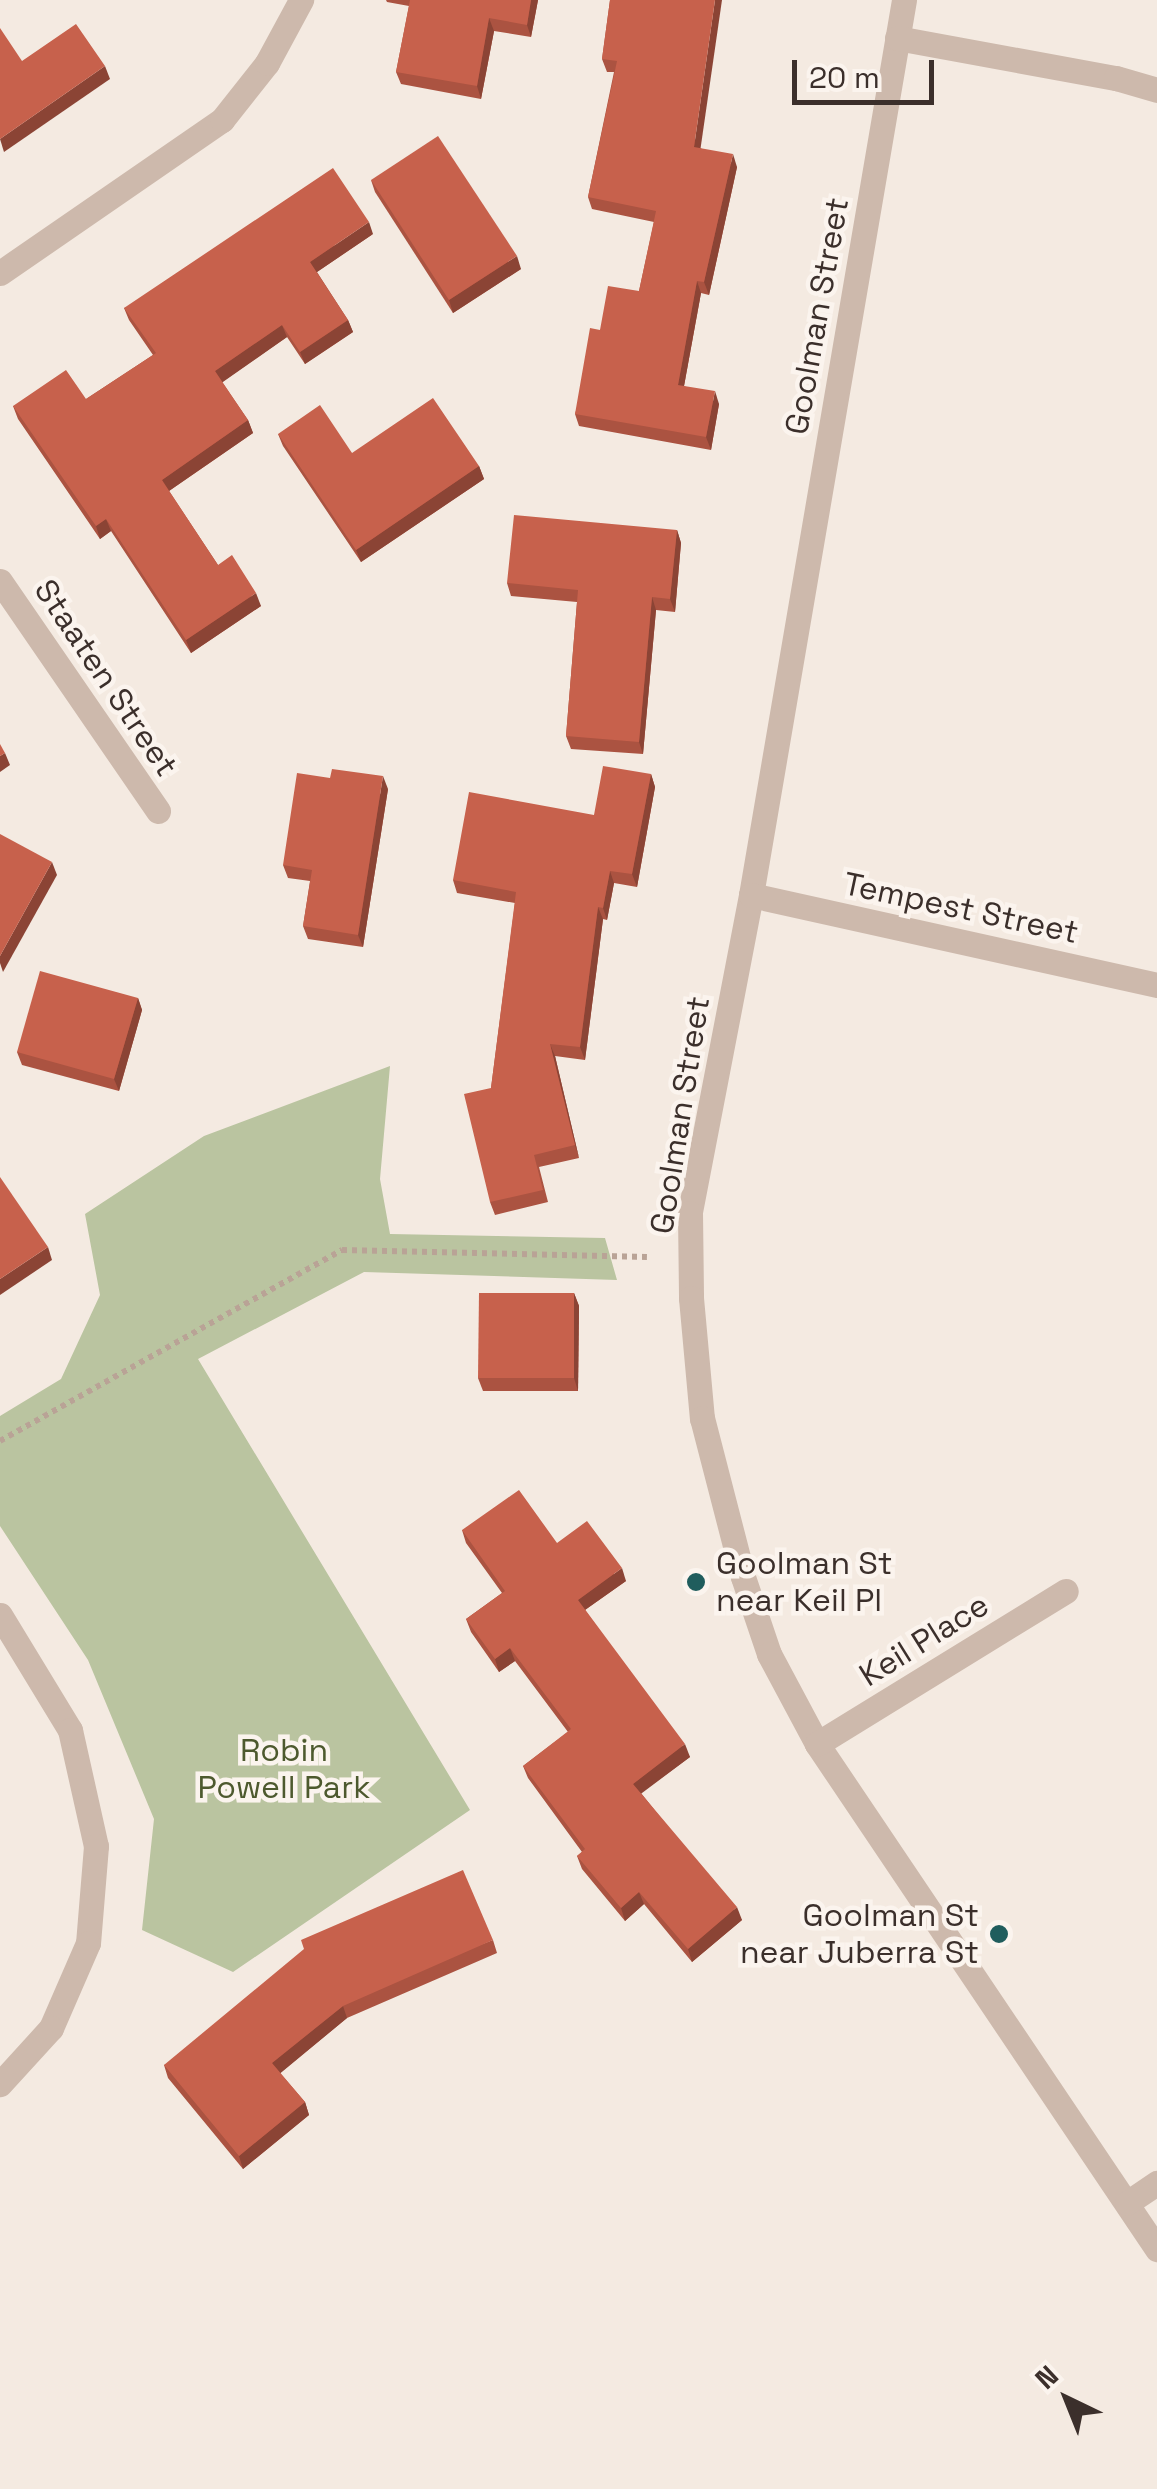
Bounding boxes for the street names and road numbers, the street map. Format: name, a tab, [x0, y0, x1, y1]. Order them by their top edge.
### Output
street label: Goolman Street	[777, 194, 857, 438]
street label: Staaten Street	[26, 572, 186, 784]
street label: Tempest Street	[840, 864, 1082, 952]
street label: Goolman Street	[642, 993, 718, 1237]
street label: Keil Place	[852, 1585, 996, 1695]

